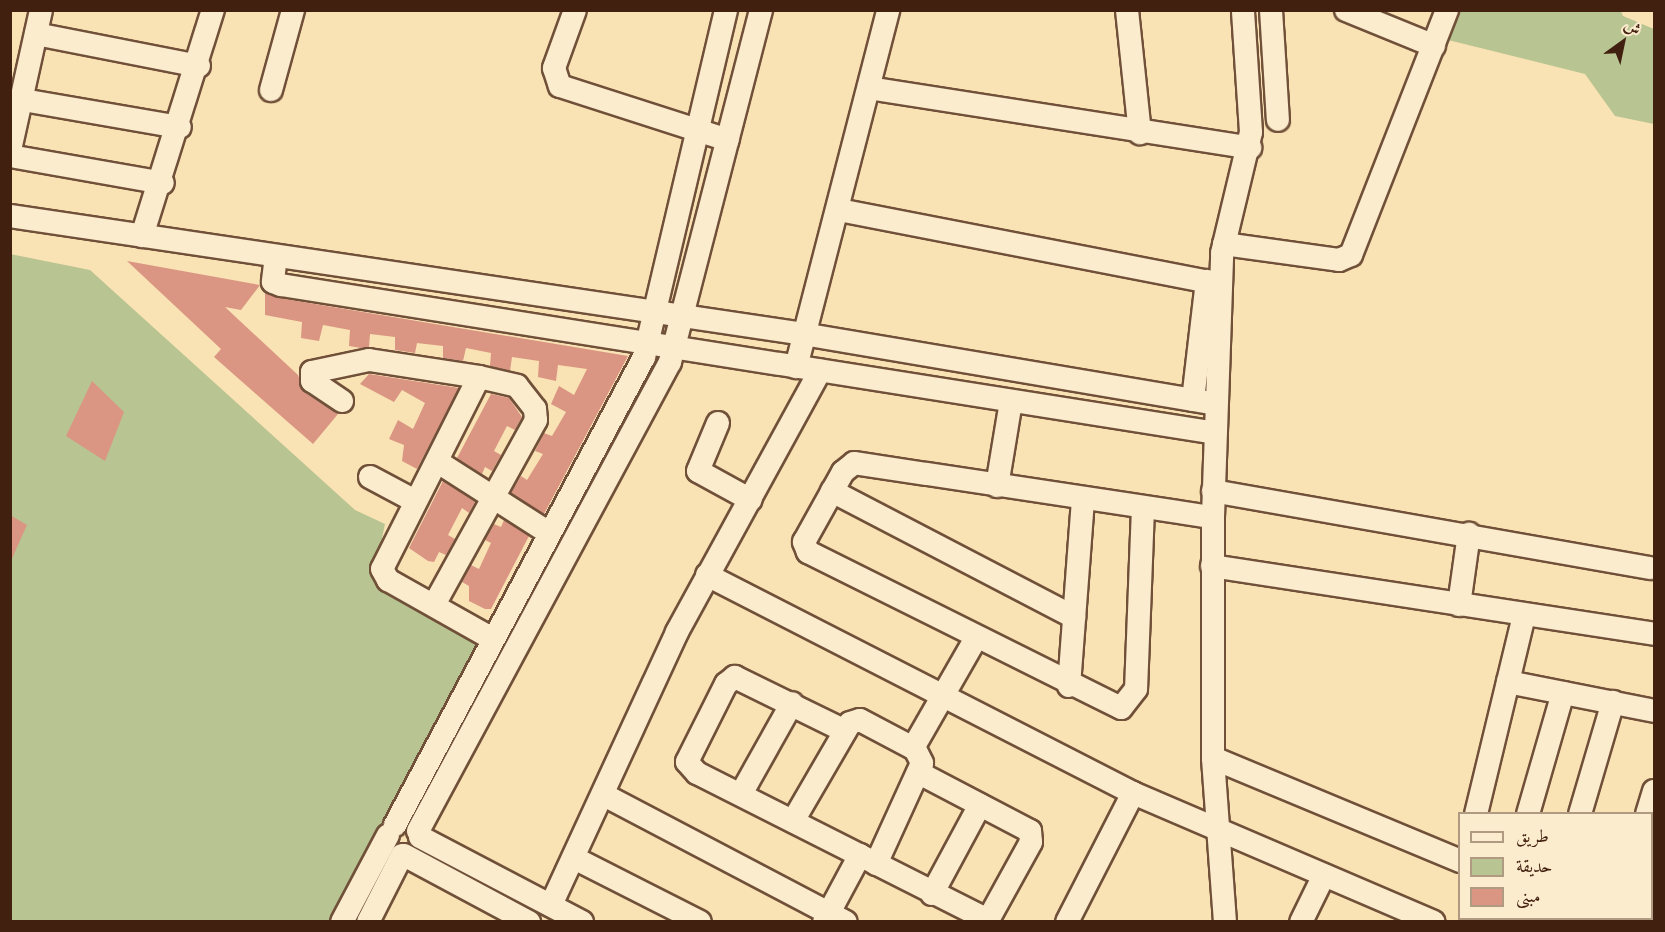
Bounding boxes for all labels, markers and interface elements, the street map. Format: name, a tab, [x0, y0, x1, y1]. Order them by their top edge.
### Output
north arrow	[1593, 12, 1653, 72]
text: ش	[1621, 14, 1645, 40]
legend	[1458, 812, 1653, 920]
text: طريق	[1516, 825, 1549, 847]
text: حديقة	[1516, 855, 1552, 877]
text: مبنى	[1516, 885, 1541, 907]

